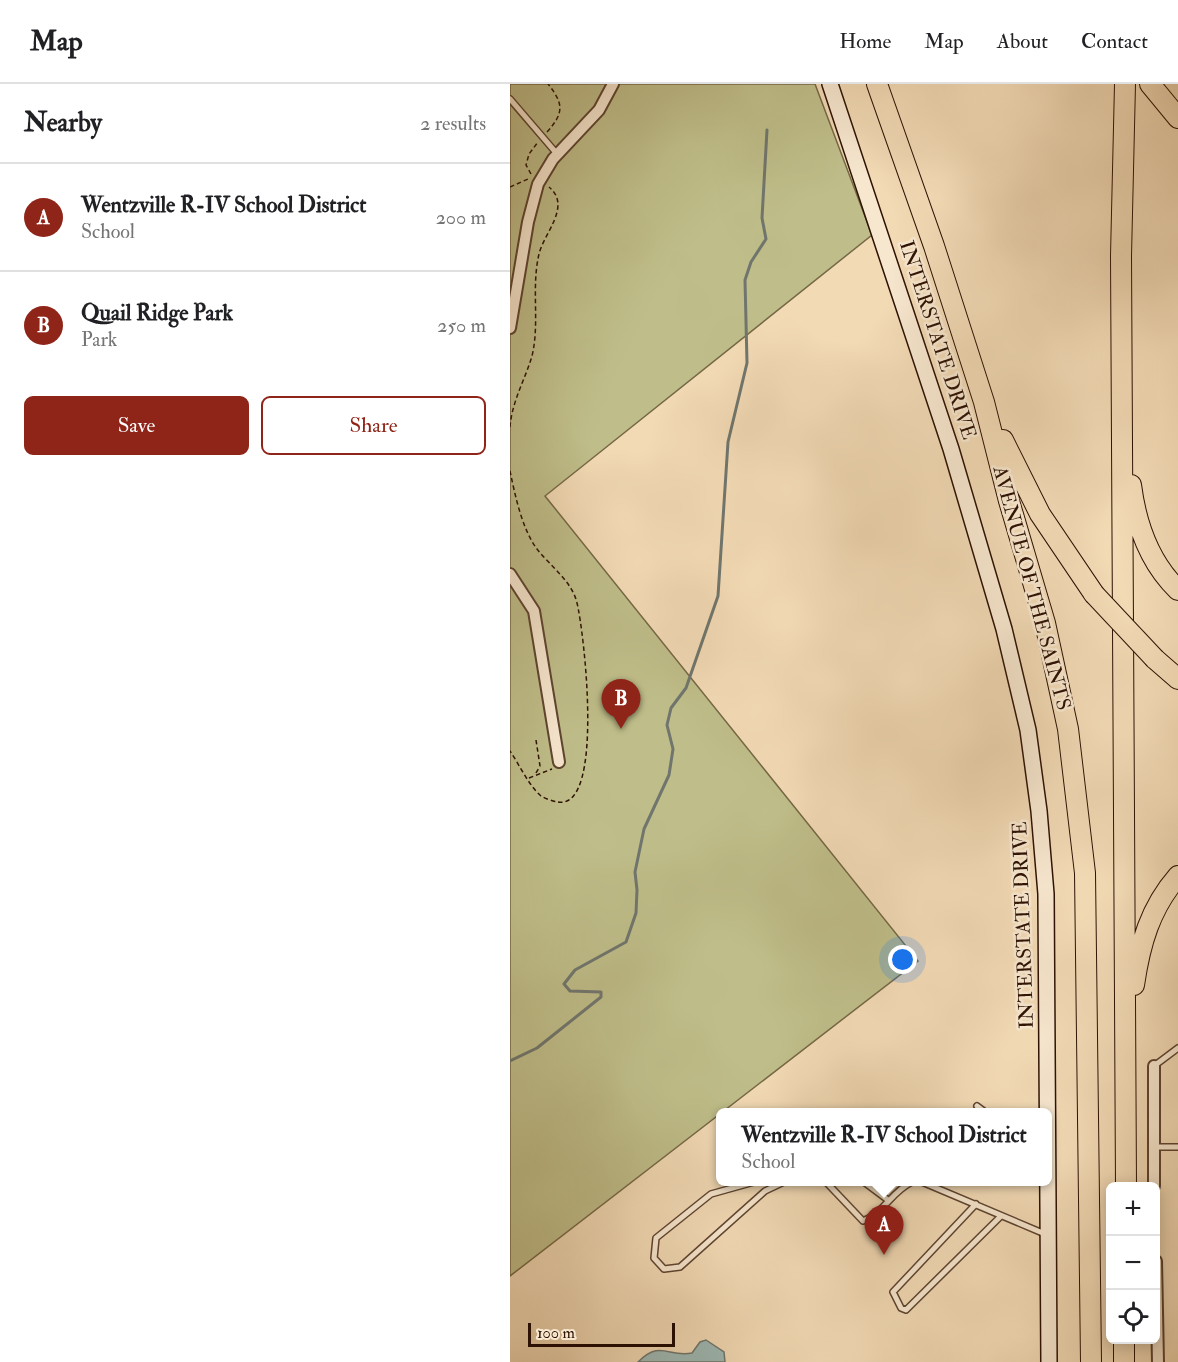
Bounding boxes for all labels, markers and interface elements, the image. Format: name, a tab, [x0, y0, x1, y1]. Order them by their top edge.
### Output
text: Map	[30, 24, 83, 59]
text: Home	[839, 28, 891, 55]
text: Map	[924, 28, 964, 55]
text: About	[997, 28, 1048, 55]
text: Contact	[1081, 28, 1148, 55]
text: Nearby	[24, 107, 102, 139]
text: 2 results	[420, 111, 486, 136]
text: Wentzville R-IV School District	[81, 191, 366, 219]
text: A	[37, 205, 50, 230]
text: 200 m	[436, 205, 486, 230]
text: School	[81, 219, 135, 244]
street label: INTERSTATE DRIVE	[894, 237, 982, 443]
text: Quail Ridge Park	[81, 299, 233, 327]
text: B	[37, 313, 50, 338]
text: 250 m	[437, 313, 486, 338]
text: Park	[81, 327, 117, 352]
button: Save	[24, 396, 249, 455]
button: Share	[261, 396, 486, 455]
street label: AVENUE OF THE SAINTS	[987, 462, 1077, 713]
pin: B	[602, 680, 640, 729]
street label: INTERSTATE DRIVE	[1007, 821, 1039, 1029]
your location	[888, 945, 917, 974]
popup	[716, 1108, 1052, 1186]
text: Wentzville R-IV School District	[741, 1121, 1027, 1149]
text: School	[741, 1149, 795, 1174]
map controls	[1106, 1182, 1160, 1344]
button: +	[1106, 1182, 1160, 1236]
pin: A	[864, 1206, 904, 1255]
button: −	[1106, 1236, 1160, 1290]
button: locate	[1106, 1290, 1160, 1344]
scale bar	[528, 1320, 675, 1348]
text: 100 m	[537, 1323, 575, 1343]

